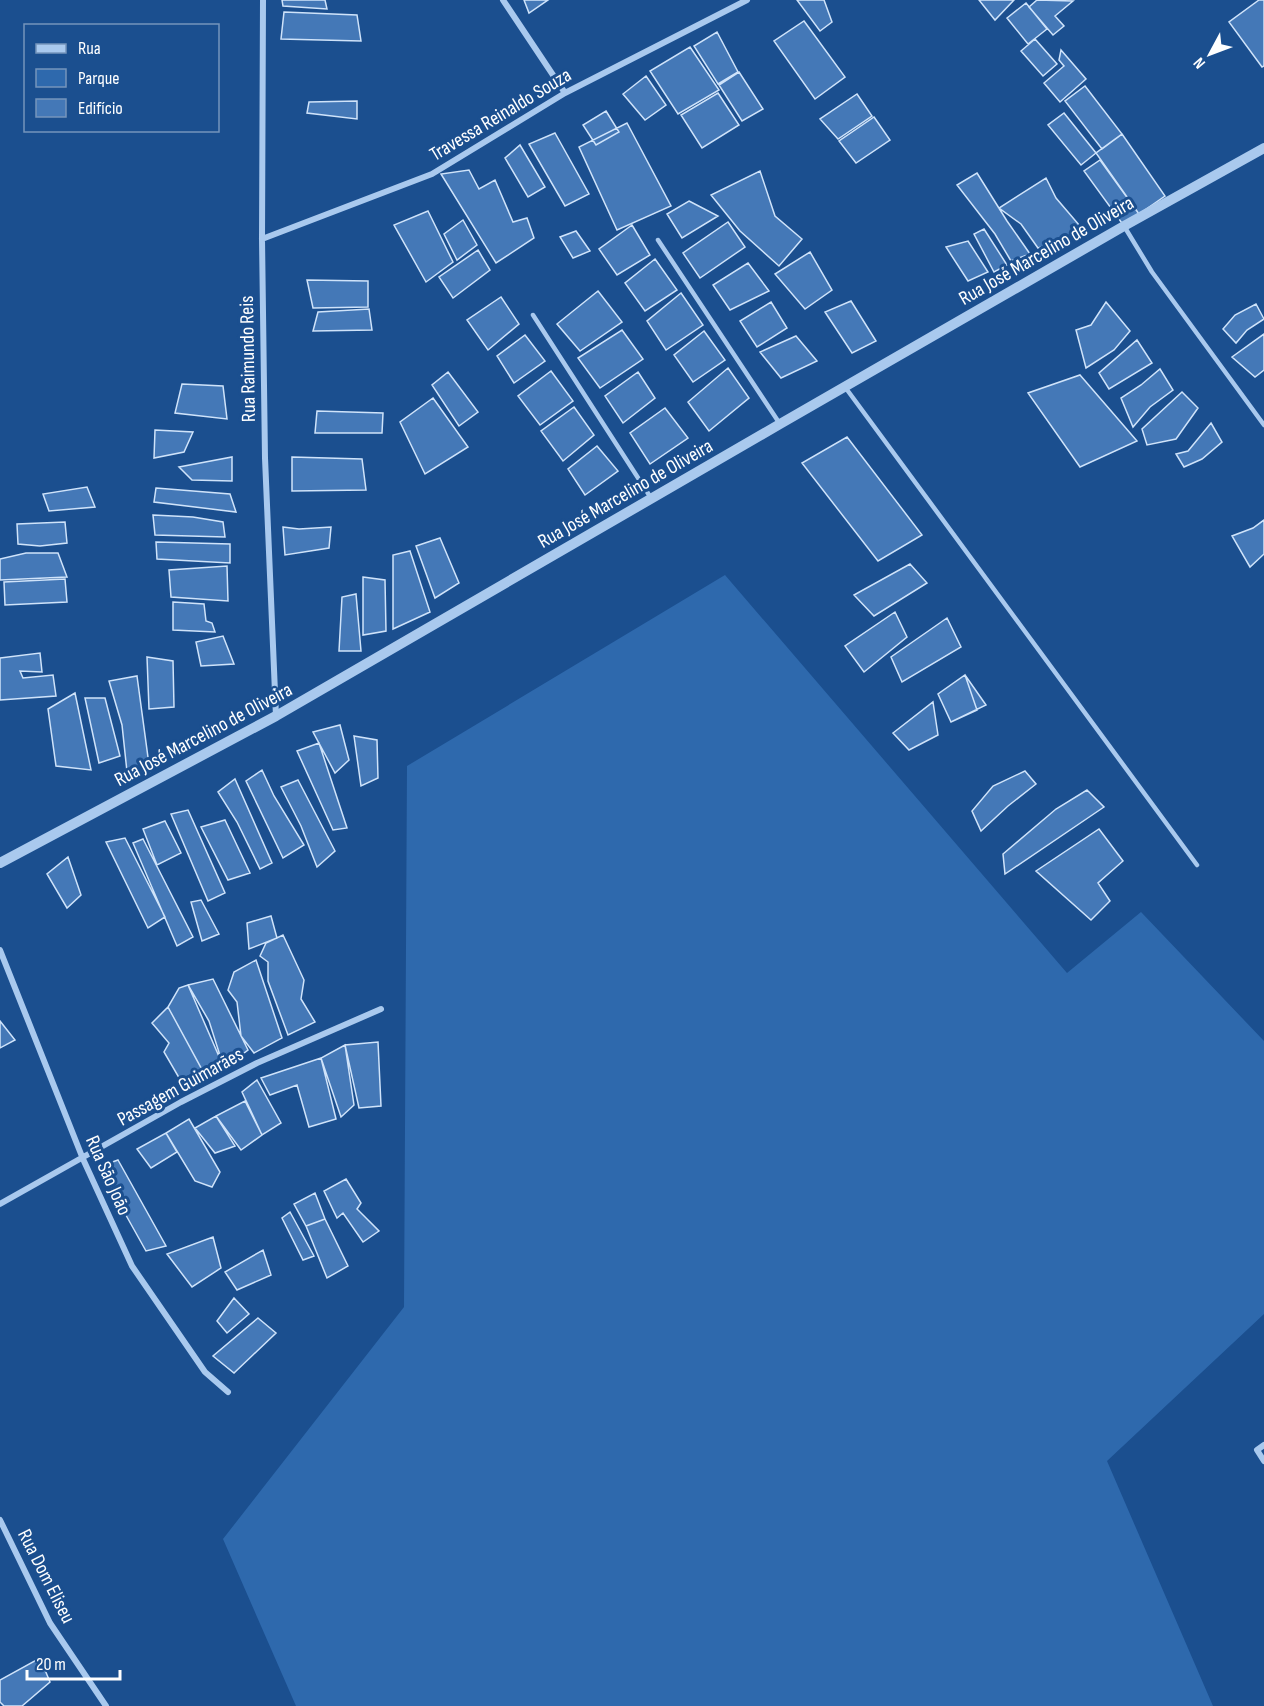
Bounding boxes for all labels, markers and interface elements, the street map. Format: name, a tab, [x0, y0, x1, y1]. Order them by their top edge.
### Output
legend	[24, 24, 219, 132]
north arrow	[1180, 24, 1240, 84]
text: Rua	[78, 38, 101, 59]
text: N	[1190, 53, 1210, 72]
street label: Travessa Reinaldo Souza	[425, 63, 576, 167]
text: Parque	[78, 68, 119, 89]
text: Edifício	[78, 98, 123, 119]
street label: Rua José Marcelino de Oliveira	[955, 191, 1138, 311]
street label: Rua Raimundo Reis	[235, 296, 261, 422]
street label: Rua José Marcelino de Oliveira	[534, 434, 717, 554]
street label: Rua José Marcelino de Oliveira	[110, 678, 296, 792]
street label: Passagem Guimarães	[113, 1042, 248, 1131]
street label: Rua São João	[80, 1132, 136, 1219]
street label: Rua Dom Eliseu	[12, 1525, 80, 1627]
scale bar	[27, 1643, 120, 1681]
text: 20 m	[36, 1654, 66, 1675]

